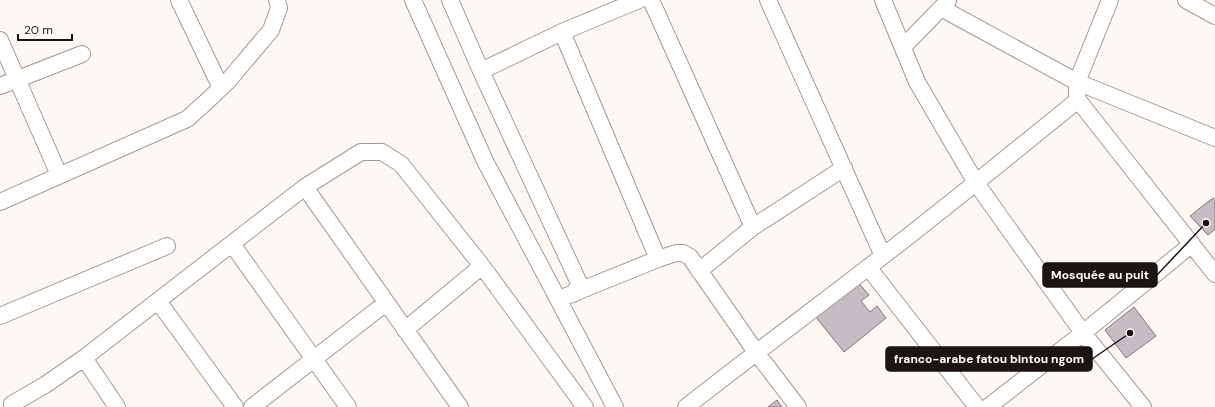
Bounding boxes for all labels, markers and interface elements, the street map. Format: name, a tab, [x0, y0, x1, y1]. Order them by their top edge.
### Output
scale bar	[18, 16, 72, 42]
text: 20 m	[24, 22, 53, 38]
callout: Mosquée au puit	[1043, 263, 1157, 287]
text: Mosquée au puit	[1051, 267, 1149, 283]
callout: franco-arabe fatou bintou ngom	[886, 347, 1092, 371]
text: franco-arabe fatou bintou ngom	[894, 351, 1084, 367]

